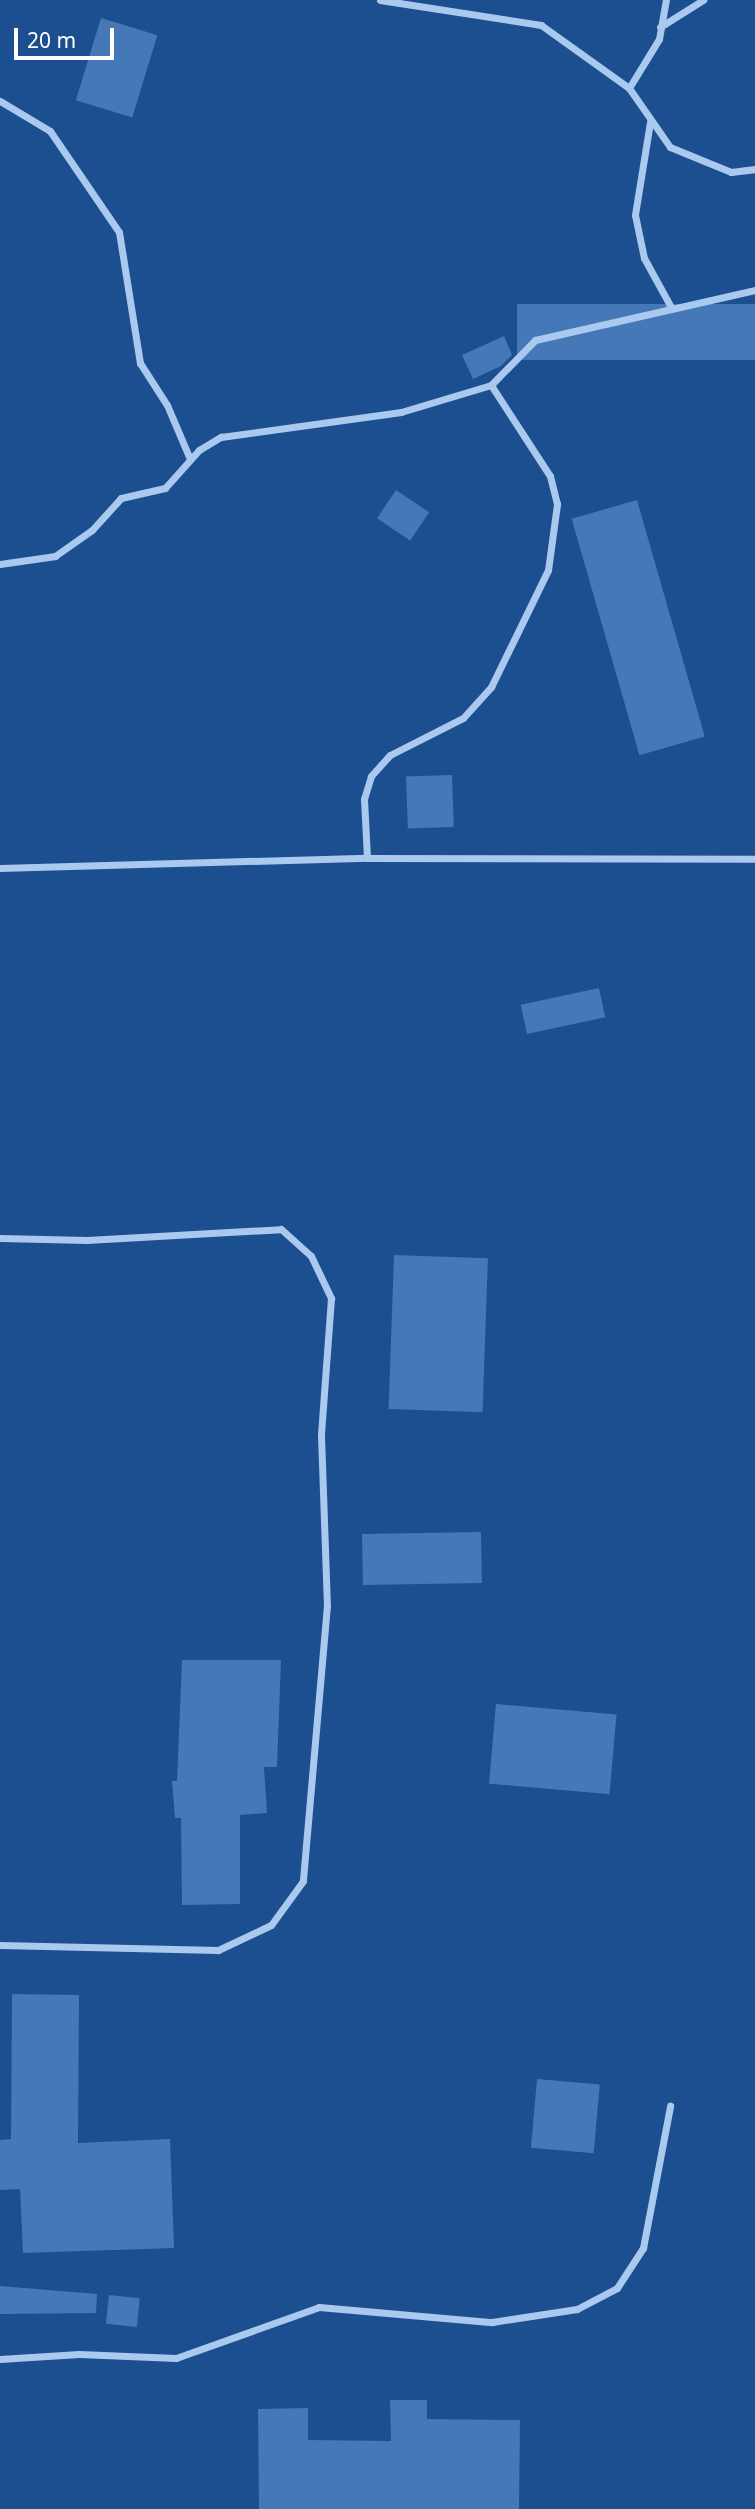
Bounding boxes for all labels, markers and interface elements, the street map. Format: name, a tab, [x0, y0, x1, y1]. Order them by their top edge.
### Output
scale bar	[18, 14, 117, 58]
text: 20 m	[27, 26, 76, 54]

